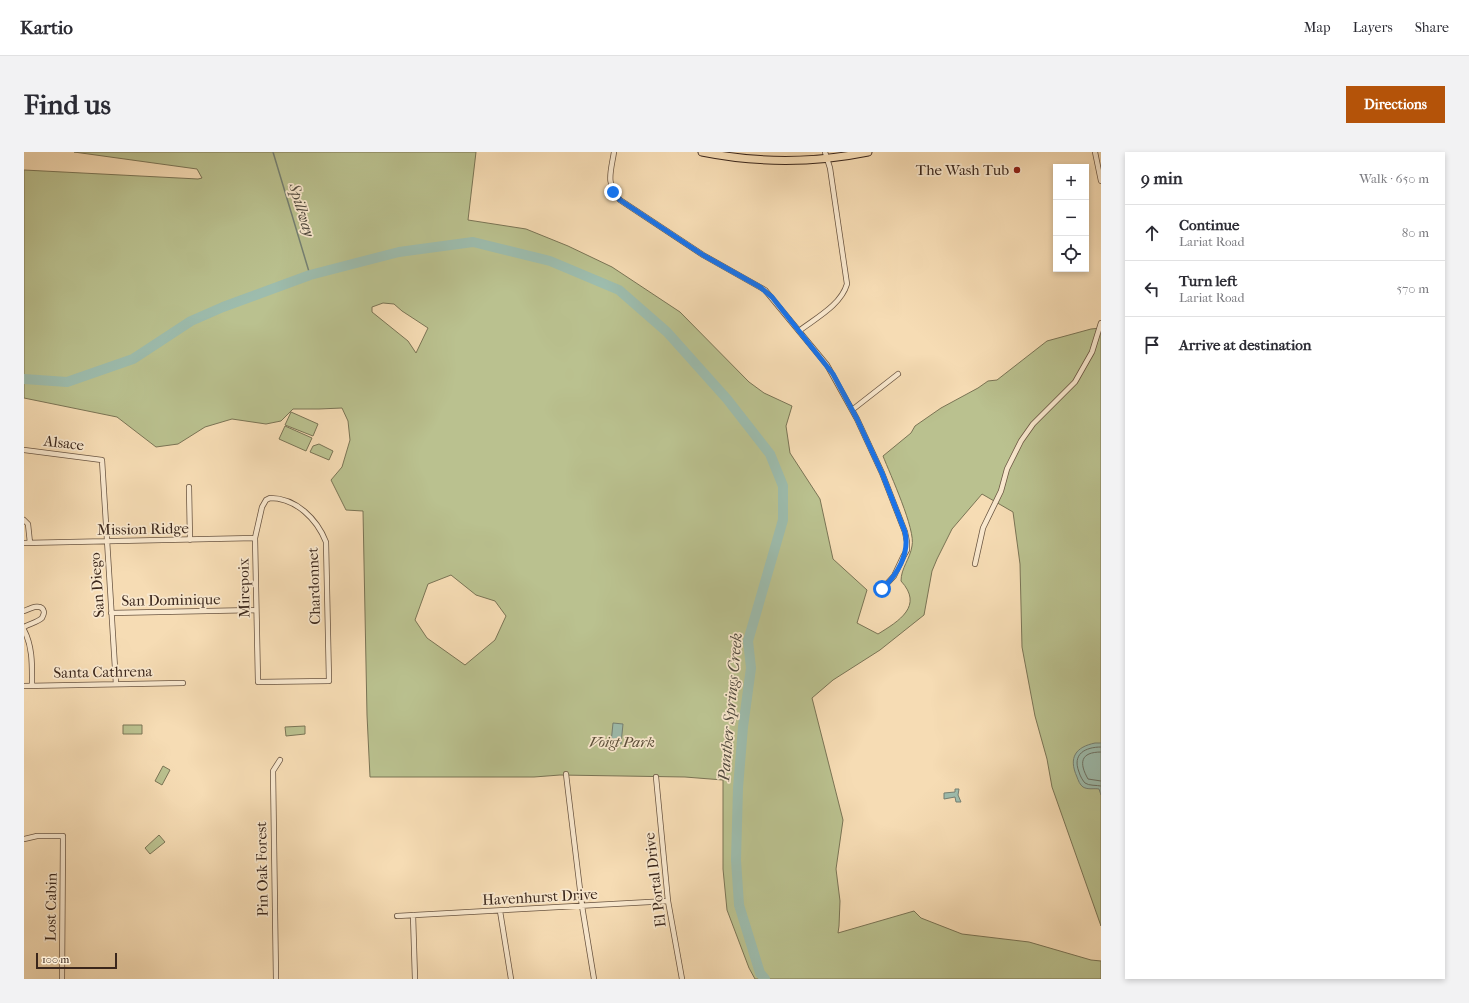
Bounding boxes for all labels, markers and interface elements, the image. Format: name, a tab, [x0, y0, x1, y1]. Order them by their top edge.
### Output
text: Kartio	[20, 17, 73, 39]
text: Map	[1304, 19, 1331, 36]
text: Layers	[1353, 19, 1393, 36]
text: Share	[1415, 19, 1449, 36]
button: Directions	[1346, 86, 1445, 123]
text: Find us	[24, 88, 111, 121]
place label: The Wash Tub	[916, 161, 1009, 179]
map controls	[1053, 164, 1089, 272]
button: +	[1053, 164, 1089, 200]
marker: The Wash Tub	[1012, 165, 1022, 175]
text: 9 min	[1141, 168, 1183, 188]
text: Walk · 650 m	[1359, 171, 1429, 186]
water label: Spillway	[285, 180, 319, 239]
route end	[604, 183, 622, 201]
button: −	[1053, 200, 1089, 236]
text: Continue	[1179, 216, 1239, 234]
icon: ahead	[1141, 222, 1163, 244]
text: 80 m	[1402, 225, 1429, 240]
text: Lariat Road	[1179, 234, 1245, 249]
button: locate	[1053, 236, 1089, 272]
text: Turn left	[1179, 272, 1237, 290]
icon: left	[1141, 278, 1163, 300]
text: 570 m	[1396, 281, 1429, 296]
text: Lariat Road	[1179, 290, 1245, 305]
icon: arrive	[1141, 334, 1163, 356]
text: Arrive at destination	[1179, 336, 1311, 354]
street label: Alsace	[42, 431, 86, 454]
street label: Mission Ridge	[97, 519, 190, 539]
street label: Chardonnet	[304, 546, 324, 625]
street label: San Diego	[86, 551, 108, 618]
street label: Mirepoix	[234, 558, 254, 618]
route start	[873, 580, 891, 598]
street label: San Dominique	[121, 590, 221, 610]
water label: Panther Springs Creek	[714, 632, 746, 783]
street label: Santa Cathrena	[53, 662, 154, 682]
park label: Voigt Park	[589, 733, 655, 751]
street label: Pin Oak Forest	[252, 821, 272, 917]
street label: El Portal Drive	[640, 831, 670, 928]
street label: Lost Cabin	[41, 872, 61, 942]
street label: Havenhurst Drive	[482, 885, 599, 909]
scale bar	[36, 951, 117, 970]
text: 100 m	[42, 953, 70, 966]

